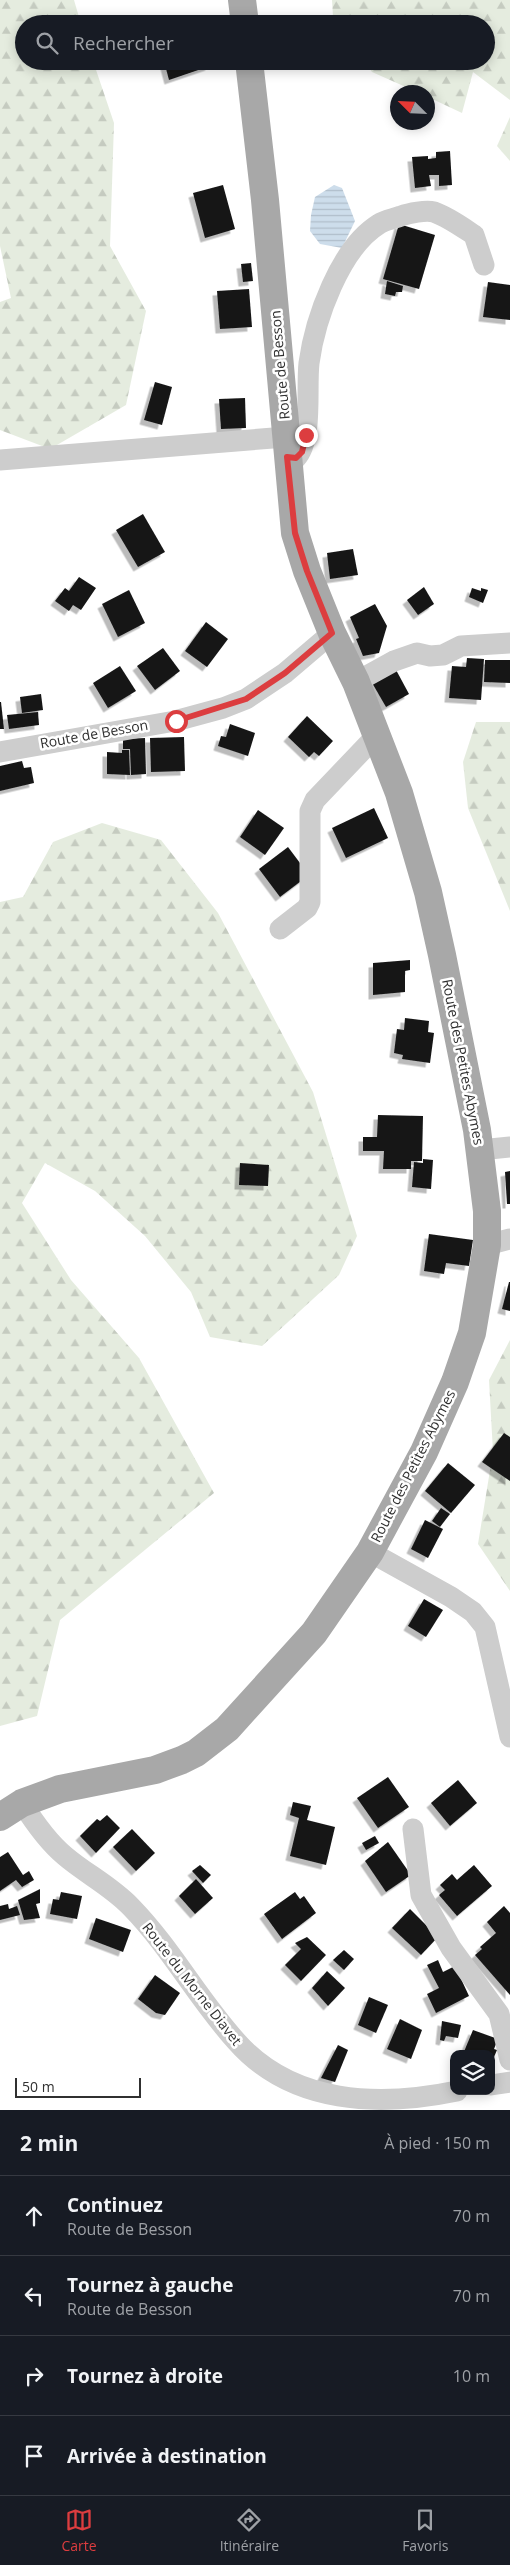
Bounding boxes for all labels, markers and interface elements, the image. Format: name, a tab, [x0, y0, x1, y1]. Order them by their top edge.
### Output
search box	[15, 15, 495, 70]
icon: search	[33, 29, 61, 57]
text: Rechercher	[73, 30, 174, 56]
north arrow	[390, 85, 435, 130]
street label: Route de Besson	[265, 310, 294, 420]
route end	[295, 424, 318, 447]
route start	[165, 710, 188, 733]
street label: Route de Besson	[38, 715, 149, 752]
street label: Route des Petites Abymes	[438, 977, 489, 1147]
street label: Route des Petites Abymes	[366, 1386, 459, 1545]
street label: Route du Morne Diavet	[138, 1918, 246, 2049]
map controls	[450, 2050, 495, 2095]
button: layers	[450, 2050, 495, 2095]
scale bar	[15, 2075, 141, 2098]
text: 50 m	[22, 2077, 55, 2096]
text: 2 min	[20, 2129, 78, 2157]
text: À pied · 150 m	[384, 2132, 490, 2154]
text: Continuez	[67, 2192, 163, 2218]
icon: ahead	[20, 2202, 48, 2230]
text: 70 m	[453, 2205, 490, 2227]
text: Route de Besson	[67, 2218, 192, 2240]
text: Tournez à gauche	[67, 2272, 233, 2298]
icon: left	[20, 2282, 48, 2310]
text: 70 m	[453, 2285, 490, 2307]
text: Route de Besson	[67, 2298, 192, 2320]
icon: right	[20, 2362, 48, 2390]
text: Tournez à droite	[67, 2363, 223, 2389]
text: 10 m	[453, 2365, 490, 2387]
icon: arrive	[20, 2442, 48, 2470]
text: Arrivée à destination	[67, 2443, 267, 2469]
tab: Carte	[61, 2506, 97, 2555]
tab: Itinéraire	[220, 2506, 279, 2555]
tab: Favoris	[402, 2506, 448, 2555]

